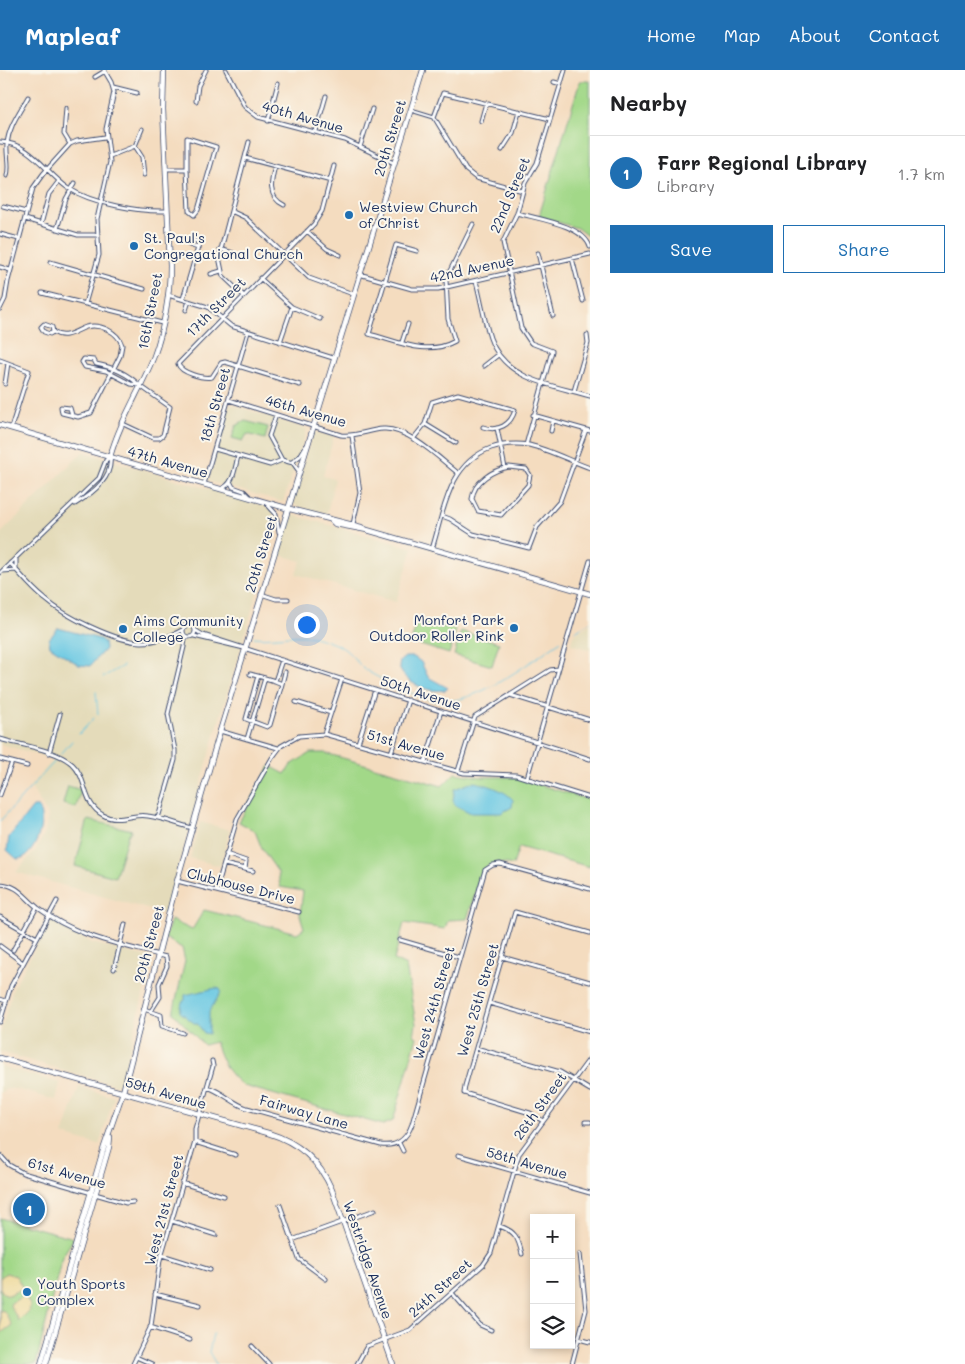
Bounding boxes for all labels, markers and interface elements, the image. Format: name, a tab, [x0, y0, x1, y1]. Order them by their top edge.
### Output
text: Mapleaf	[25, 20, 120, 51]
text: Home	[647, 23, 696, 47]
text: Map	[724, 23, 760, 47]
text: About	[788, 23, 841, 47]
text: Contact	[869, 23, 940, 47]
text: Nearby	[610, 89, 687, 116]
street label: 40th Avenue	[260, 96, 346, 137]
street label: 20th Street	[369, 97, 410, 179]
text: Farr Regional Library	[657, 150, 867, 175]
street label: 22nd Street	[485, 154, 534, 236]
text: 1	[622, 163, 630, 184]
text: 1.7 km	[898, 163, 945, 184]
text: Library	[657, 175, 715, 196]
place label: Westview Church of Christ	[359, 197, 477, 232]
marker: Westview Church of Christ	[343, 209, 355, 221]
button: Save	[610, 225, 773, 273]
button: Share	[783, 225, 945, 273]
place label: St. Paul's Congregational Church	[144, 228, 303, 263]
marker: St. Paul's Congregational Church	[128, 240, 140, 252]
street label: 42nd Avenue	[428, 250, 516, 287]
street label: 16th Street	[133, 271, 166, 351]
street label: 17th Street	[182, 273, 250, 341]
street label: 18th Street	[195, 365, 234, 445]
street label: 46th Avenue	[263, 390, 349, 431]
street label: 47th Avenue	[126, 441, 211, 482]
street label: 20th Street	[240, 513, 281, 595]
place label: Monfort Park Outdoor Roller Rink	[369, 610, 504, 645]
place label: Aims Community College	[133, 611, 243, 646]
your location	[294, 612, 320, 638]
marker: Monfort Park Outdoor Roller Rink	[508, 622, 520, 634]
marker: Aims Community College	[117, 623, 129, 635]
street label: 50th Avenue	[378, 671, 464, 715]
street label: 51st Avenue	[365, 724, 447, 765]
street label: Clubhouse Drive	[185, 863, 297, 908]
street label: 20th Street	[129, 903, 168, 985]
street label: West 25th Street	[452, 941, 503, 1059]
street label: West 24th Street	[408, 944, 459, 1062]
street label: 26th Street	[509, 1068, 571, 1143]
street label: 59th Avenue	[123, 1072, 209, 1113]
street label: Fairway Lane	[257, 1090, 351, 1133]
street label: 58th Avenue	[484, 1142, 570, 1183]
street label: 61st Avenue	[26, 1152, 108, 1193]
street label: West 21st Street	[140, 1152, 188, 1268]
pin: 1	[13, 1190, 45, 1228]
street label: Westridge Avenue	[339, 1198, 398, 1321]
map controls	[530, 1214, 575, 1349]
button: +	[530, 1214, 575, 1259]
street label: 24th Street	[404, 1254, 475, 1321]
button: −	[530, 1259, 575, 1304]
place label: Youth Sports Complex	[37, 1274, 125, 1309]
marker: Youth Sports Complex	[21, 1286, 33, 1298]
button: layers	[530, 1304, 575, 1349]

